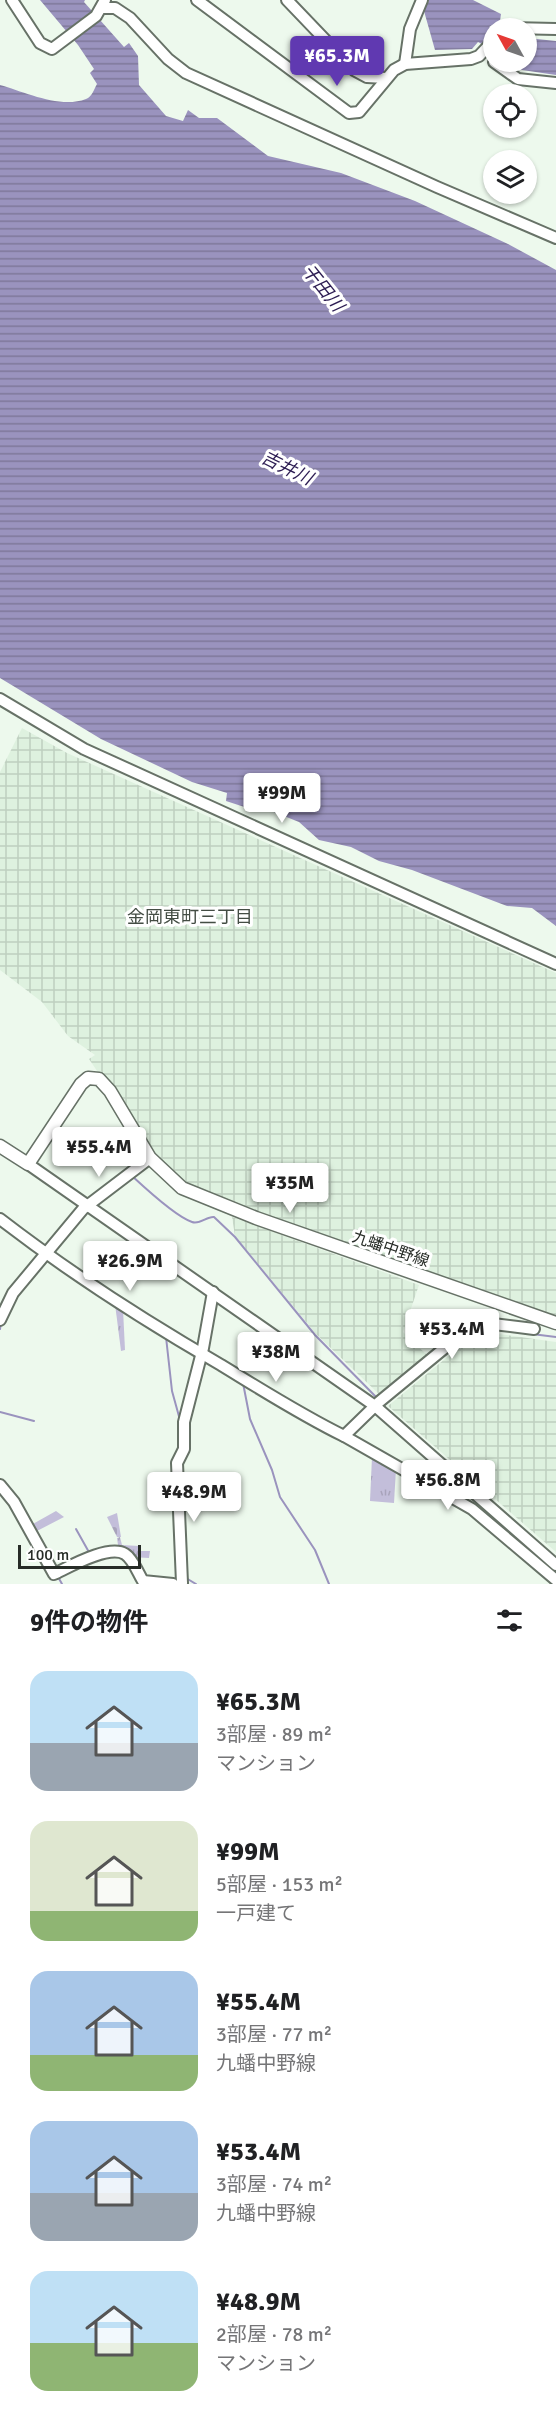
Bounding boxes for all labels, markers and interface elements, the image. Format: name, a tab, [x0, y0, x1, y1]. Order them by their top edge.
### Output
north arrow	[483, 18, 537, 72]
map controls	[483, 18, 537, 204]
pin: ¥65.3M	[288, 36, 386, 87]
text: ¥65.3M	[304, 43, 370, 68]
button: locate	[483, 84, 537, 138]
button: layers	[483, 150, 537, 204]
water label: 干田川	[297, 260, 350, 317]
water label: 吉井川	[258, 446, 318, 491]
pin: ¥99M	[246, 773, 318, 824]
text: ¥99M	[257, 780, 307, 805]
district label: 金岡東町三丁目	[127, 906, 253, 928]
pin: ¥55.4M	[50, 1127, 148, 1178]
text: ¥55.4M	[66, 1134, 132, 1159]
pin: ¥35M	[254, 1163, 326, 1214]
text: ¥35M	[265, 1170, 315, 1195]
street label: 九蟠中野線	[350, 1226, 432, 1271]
pin: ¥26.9M	[81, 1241, 179, 1292]
text: ¥26.9M	[97, 1248, 163, 1273]
pin: ¥53.4M	[403, 1309, 501, 1360]
text: ¥53.4M	[419, 1316, 485, 1341]
pin: ¥38M	[240, 1332, 312, 1383]
text: ¥38M	[251, 1339, 301, 1364]
pin: ¥56.8M	[399, 1460, 497, 1511]
text: ¥56.8M	[415, 1467, 481, 1492]
pin: ¥48.9M	[145, 1472, 243, 1523]
text: ¥48.9M	[161, 1479, 227, 1504]
scale bar	[18, 1542, 141, 1570]
text: 100 m	[27, 1545, 69, 1565]
icon: filters	[493, 1604, 526, 1637]
text: 9件の物件	[30, 1607, 148, 1639]
text: ¥65.3M	[216, 1686, 301, 1718]
icon: home	[78, 1695, 150, 1767]
text: 3部屋 · 89 m²	[216, 1722, 332, 1747]
text: マンション	[216, 1751, 316, 1776]
text: ¥99M	[216, 1836, 280, 1868]
icon: home	[78, 1845, 150, 1917]
text: 5部屋 · 153 m²	[216, 1872, 343, 1897]
text: 一戸建て	[216, 1901, 296, 1926]
text: ¥55.4M	[216, 1986, 301, 2018]
icon: home	[78, 1995, 150, 2067]
text: 3部屋 · 77 m²	[216, 2022, 332, 2047]
text: 九蟠中野線	[216, 2051, 316, 2076]
text: ¥53.4M	[216, 2136, 301, 2168]
icon: home	[78, 2145, 150, 2217]
text: 3部屋 · 74 m²	[216, 2172, 332, 2197]
text: 九蟠中野線	[216, 2201, 316, 2226]
text: ¥48.9M	[216, 2286, 301, 2318]
icon: home	[78, 2295, 150, 2367]
text: 2部屋 · 78 m²	[216, 2322, 332, 2347]
text: マンション	[216, 2351, 316, 2376]

